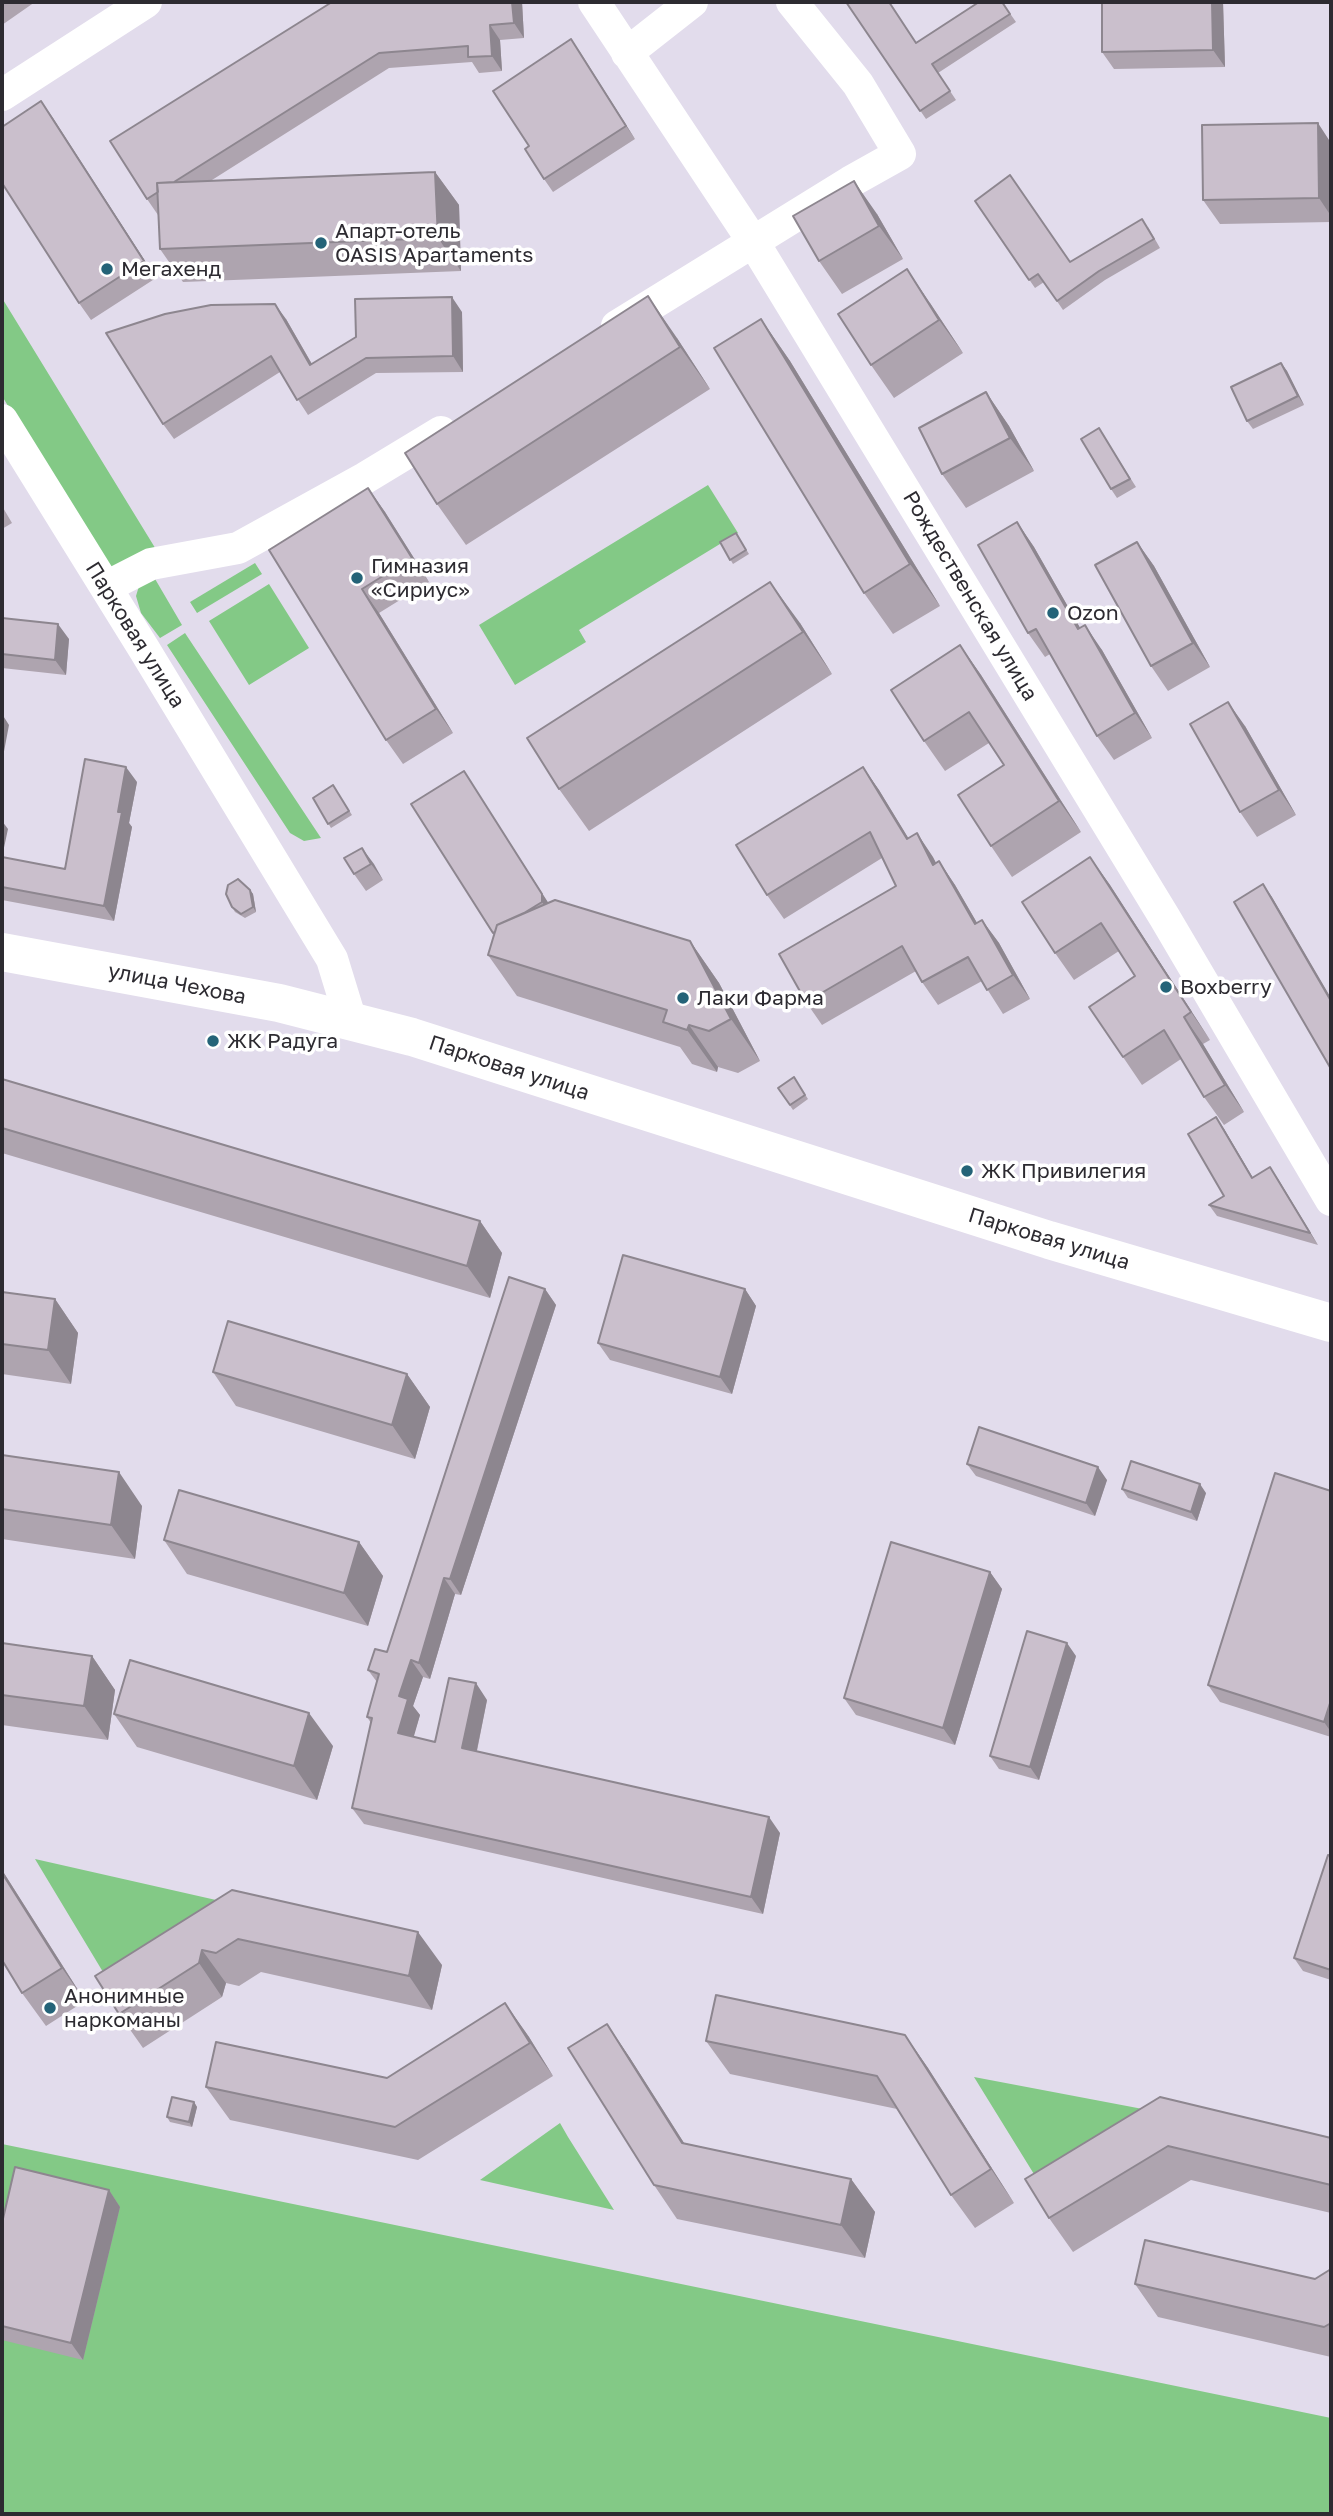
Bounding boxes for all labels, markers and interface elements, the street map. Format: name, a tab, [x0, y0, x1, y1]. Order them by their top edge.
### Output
place label: Апарт-отель OASIS Apartaments	[335, 218, 533, 268]
marker: Апарт-отель OASIS Apartaments	[313, 235, 329, 251]
place label: Мегахенд	[121, 256, 221, 282]
marker: Мегахенд	[99, 261, 115, 277]
street label: Рождественская улица	[897, 487, 1043, 705]
place label: Гимназия «Сириус»	[371, 553, 470, 603]
street label: Парковая улица	[80, 557, 190, 713]
marker: Гимназия «Сириус»	[349, 570, 365, 586]
place label: Ozon	[1067, 600, 1119, 626]
marker: Ozon	[1045, 605, 1061, 621]
street label: улица Чехова	[106, 958, 248, 1010]
place label: Boxberry	[1180, 974, 1272, 1000]
marker: Boxberry	[1158, 979, 1174, 995]
place label: Лаки Фарма	[697, 985, 824, 1011]
marker: Лаки Фарма	[675, 990, 691, 1006]
place label: ЖК Радуга	[227, 1028, 338, 1054]
street label: Парковая улица	[426, 1030, 592, 1106]
marker: ЖК Радуга	[205, 1033, 221, 1049]
place label: ЖК Привилегия	[981, 1158, 1146, 1184]
marker: ЖК Привилегия	[959, 1163, 975, 1179]
street label: Парковая улица	[965, 1202, 1133, 1276]
place label: Анонимные наркоманы	[64, 1983, 185, 2033]
marker: Анонимные наркоманы	[42, 2000, 58, 2016]

